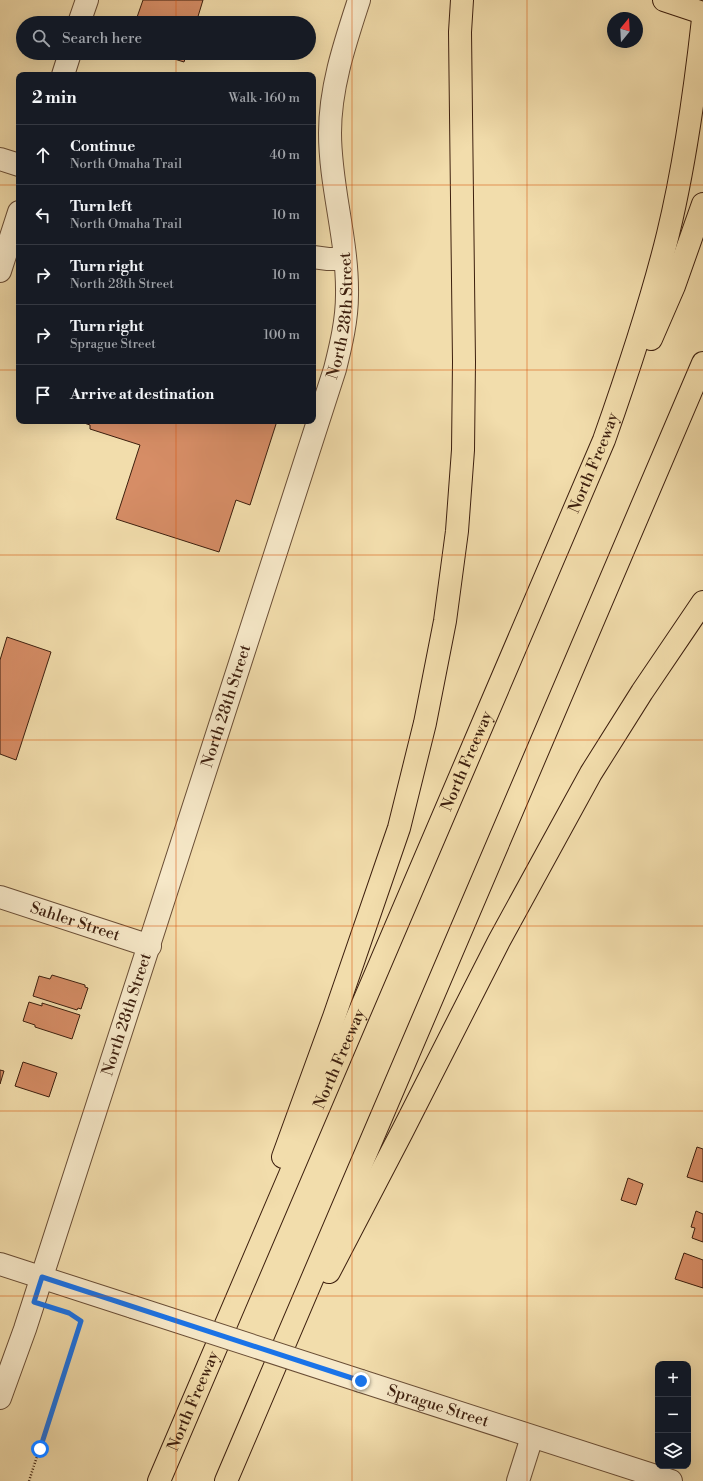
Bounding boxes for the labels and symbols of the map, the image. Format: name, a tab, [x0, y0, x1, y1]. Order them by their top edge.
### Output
north arrow	[607, 12, 643, 48]
street label: North 28th Street	[322, 251, 357, 382]
street label: North Freeway	[564, 410, 623, 516]
street label: North 28th Street	[197, 642, 255, 770]
street label: North Freeway	[437, 708, 497, 814]
street label: Sahler Street	[28, 898, 123, 946]
street label: North 28th Street	[97, 950, 156, 1078]
street label: North Freeway	[309, 1006, 370, 1112]
street label: North Freeway	[163, 1348, 224, 1454]
route end	[352, 1372, 370, 1390]
street label: Sprague Street	[385, 1380, 492, 1432]
route start	[31, 1440, 49, 1458]

